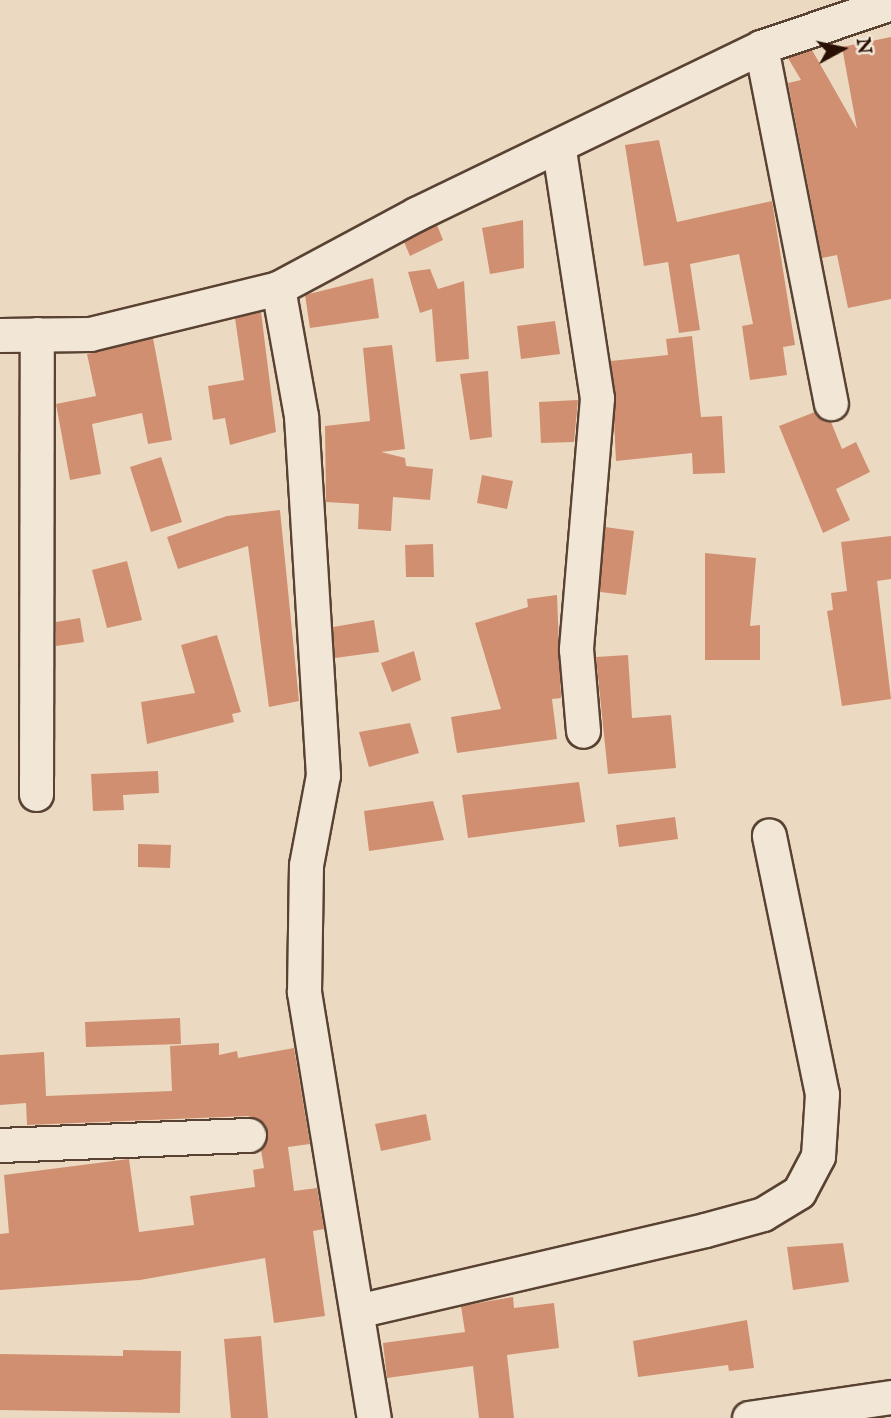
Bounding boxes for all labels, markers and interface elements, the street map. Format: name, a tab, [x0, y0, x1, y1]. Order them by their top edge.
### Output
north arrow	[807, 14, 877, 84]
text: N	[850, 36, 876, 56]

